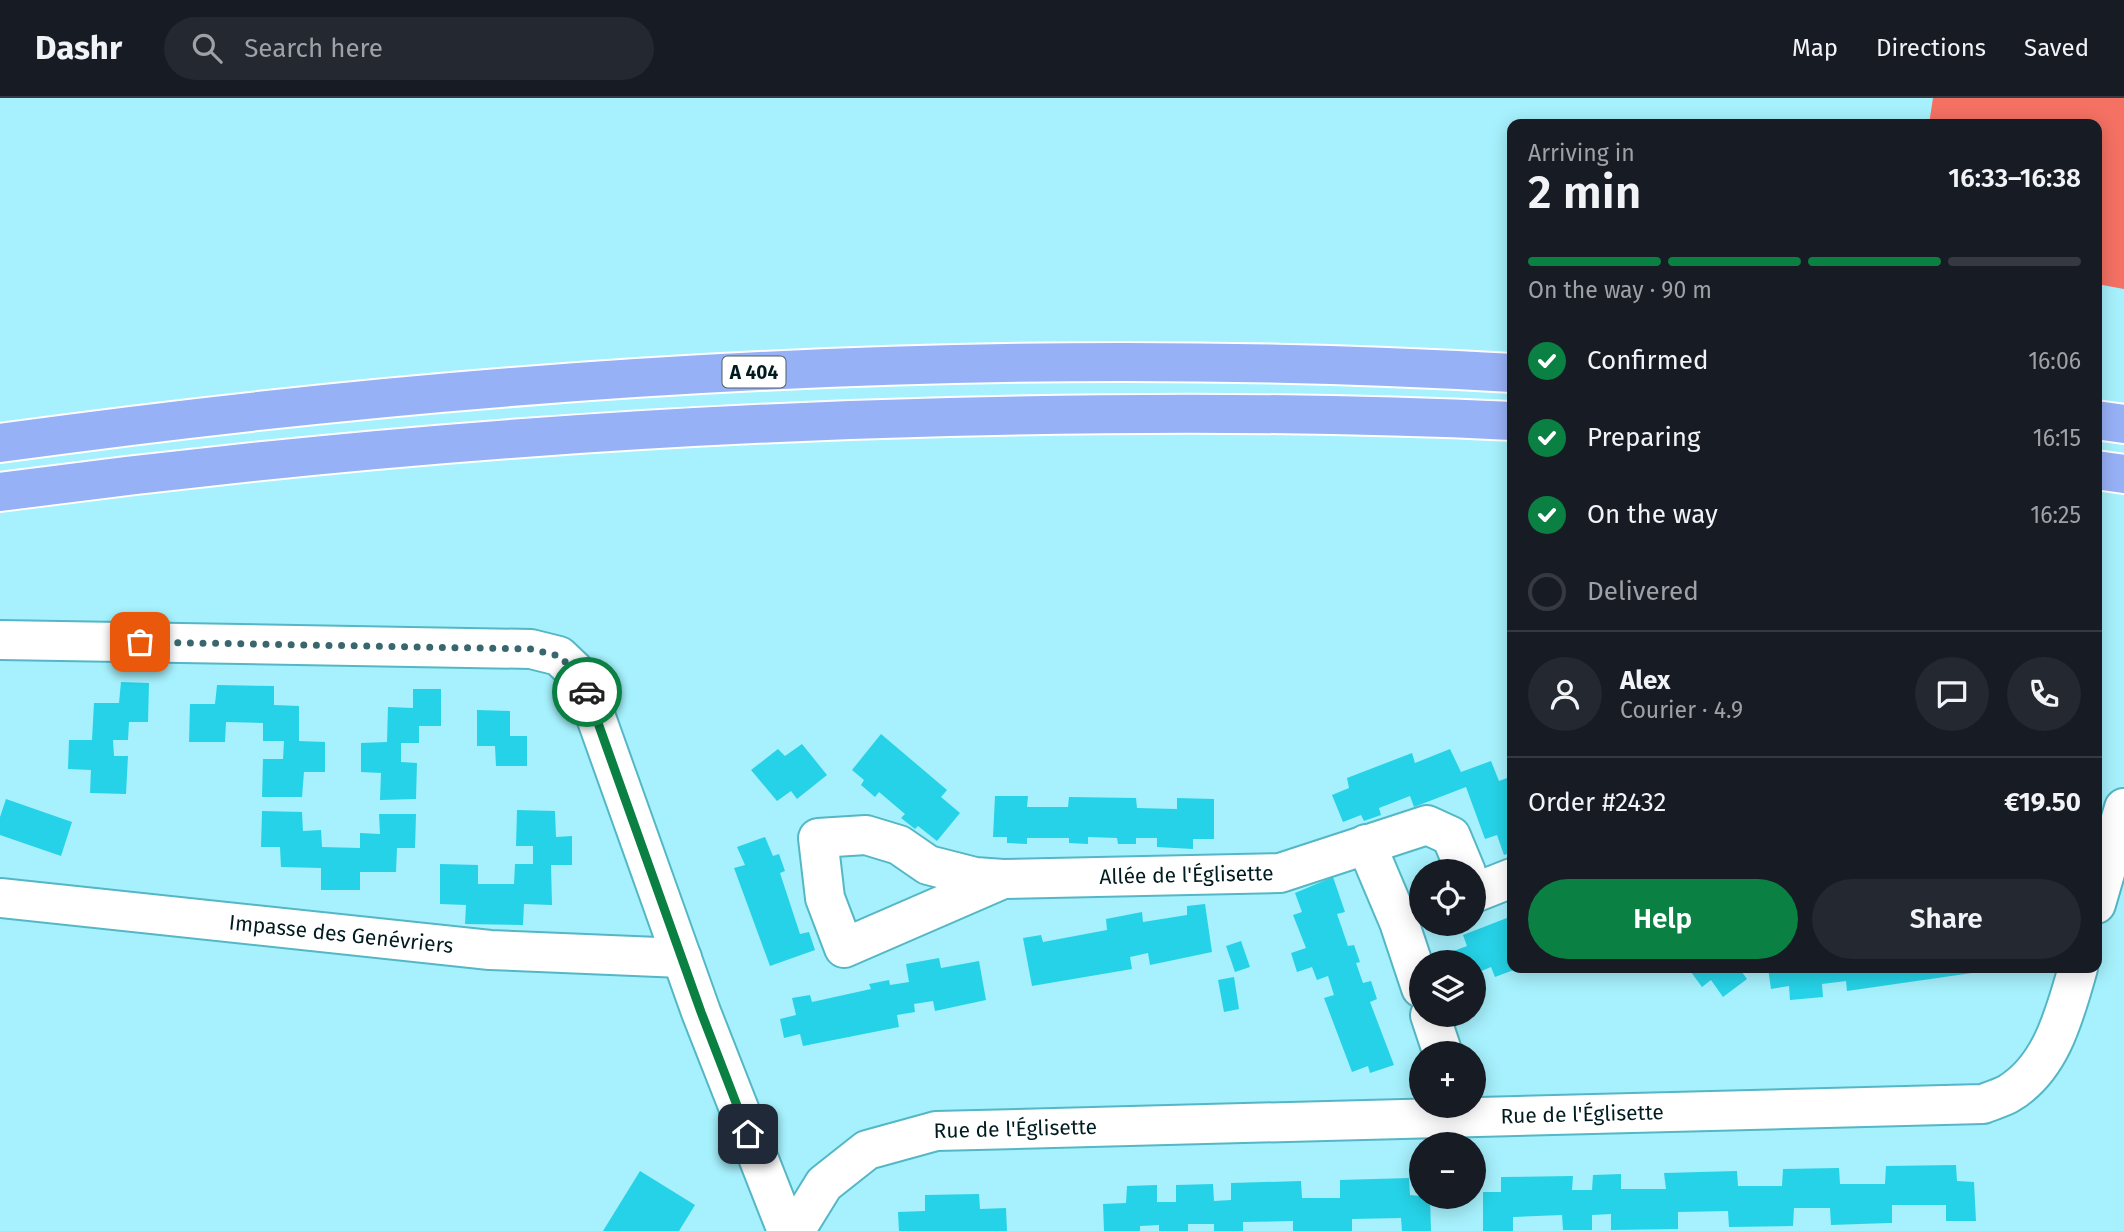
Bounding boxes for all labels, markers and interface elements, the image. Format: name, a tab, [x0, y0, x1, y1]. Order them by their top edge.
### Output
search box	[164, 17, 654, 80]
text: Dashr	[35, 28, 122, 68]
icon: search	[188, 29, 226, 67]
text: Search here	[244, 33, 383, 64]
text: Map	[1792, 34, 1838, 62]
text: Directions	[1876, 34, 1986, 62]
text: Saved	[2024, 34, 2089, 62]
text: Arriving in	[1528, 139, 1635, 167]
text: 16:33–16:38	[1948, 163, 2081, 194]
text: 2 min	[1528, 165, 1641, 220]
text: On the way · 90 m	[1528, 276, 1712, 304]
icon: check	[1528, 342, 1566, 380]
text: Confirmed	[1587, 345, 1708, 376]
text: 16:06	[2028, 347, 2081, 375]
road number: A 404	[722, 356, 786, 388]
icon: check	[1528, 419, 1566, 457]
text: Preparing	[1587, 422, 1700, 453]
text: 16:15	[2033, 424, 2081, 452]
icon: check	[1528, 496, 1566, 534]
text: On the way	[1587, 499, 1718, 530]
text: 16:25	[2030, 501, 2081, 529]
text: Delivered	[1587, 576, 1699, 607]
pin	[110, 612, 170, 672]
icon: bag	[121, 623, 159, 661]
courier	[552, 657, 622, 727]
button: person	[1528, 657, 1602, 731]
button: chat	[1915, 657, 1989, 731]
button: phone	[2007, 657, 2081, 731]
text: Alex	[1620, 665, 1670, 696]
icon: car	[568, 673, 606, 711]
text: Courier · 4.9	[1620, 696, 1743, 724]
text: Order #2432	[1528, 787, 1666, 818]
text: €19.50	[2004, 787, 2081, 818]
map controls	[1409, 859, 1486, 1209]
button: locate	[1409, 859, 1486, 936]
street label: Allée de l'Églisette	[1099, 860, 1274, 890]
button: Help	[1528, 879, 1798, 959]
button: Share	[1812, 879, 2081, 959]
street label: Impasse des Genévriers	[228, 909, 455, 959]
button: layers	[1409, 950, 1486, 1027]
button: +	[1409, 1041, 1486, 1118]
street label: Rue de l'Églisette	[1500, 1099, 1664, 1129]
pin	[718, 1104, 778, 1164]
street label: Rue de l'Églisette	[933, 1114, 1097, 1144]
icon: home	[729, 1115, 767, 1153]
button: −	[1409, 1132, 1486, 1209]

